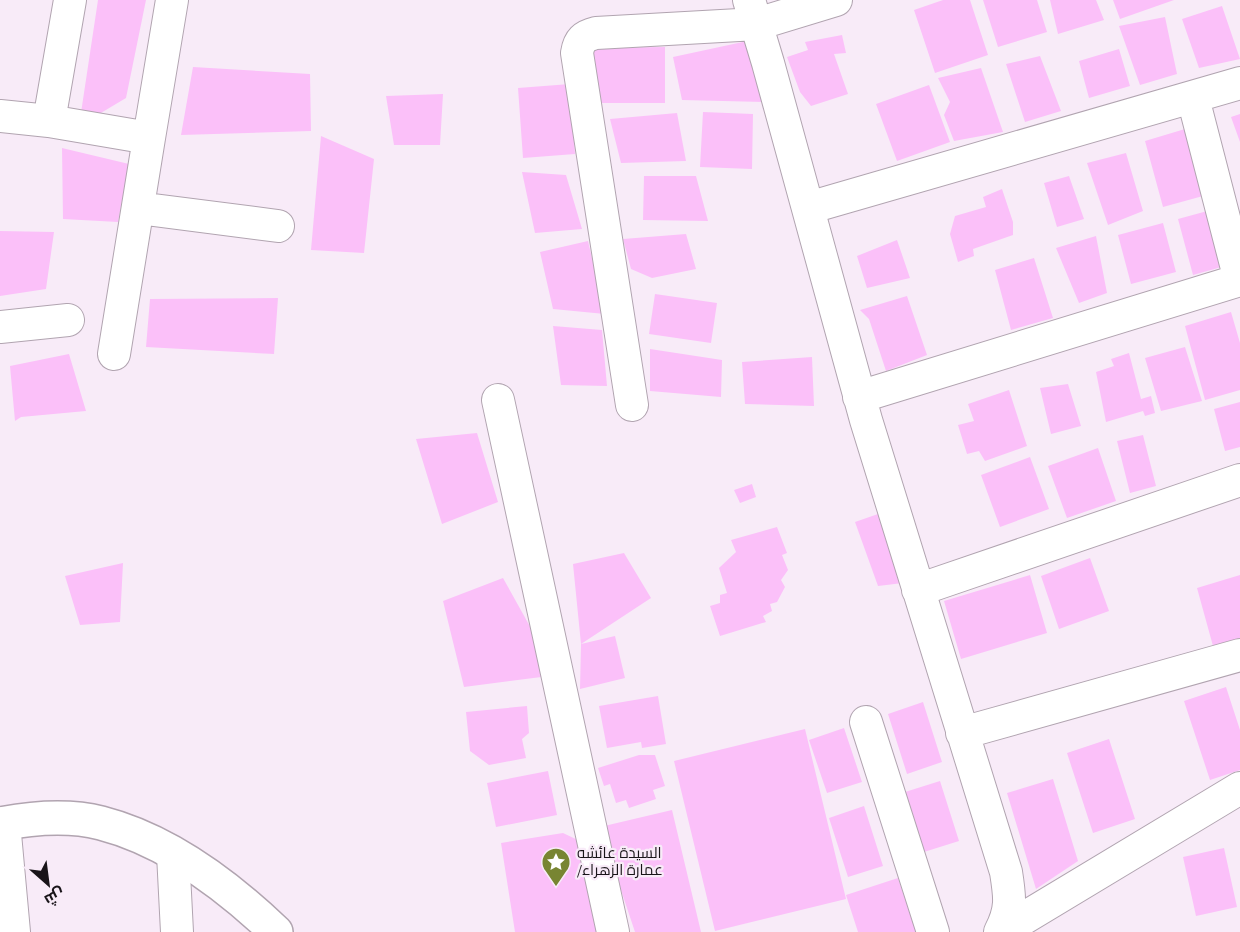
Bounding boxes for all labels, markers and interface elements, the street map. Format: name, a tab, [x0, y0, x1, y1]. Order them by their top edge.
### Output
place label: السيدة عائشه /عمارة الزهراء	[577, 842, 663, 880]
place icon: السيدة عائشه /عمارة الزهراء	[540, 846, 572, 888]
north arrow	[18, 854, 78, 914]
text: ش	[41, 883, 69, 912]

